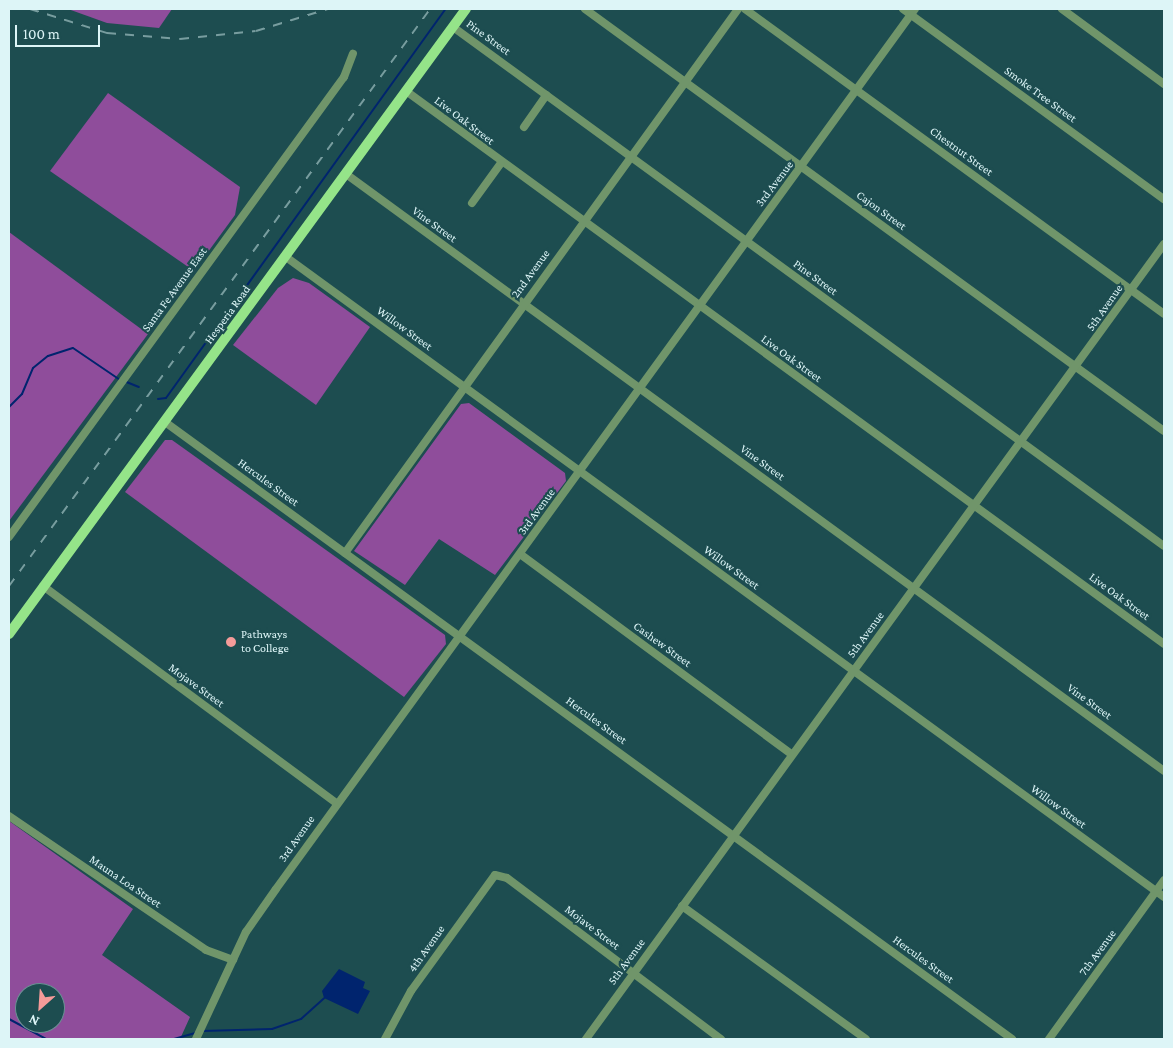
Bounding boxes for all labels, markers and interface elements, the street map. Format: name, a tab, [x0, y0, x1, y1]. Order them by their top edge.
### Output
scale bar	[18, 15, 102, 47]
street label: Pine Street	[463, 17, 513, 59]
text: 100 m	[23, 26, 60, 42]
street label: Smoke Tree Street	[1001, 64, 1079, 126]
street label: Live Oak Street	[431, 94, 497, 148]
street label: Chestnut Street	[927, 124, 995, 180]
street label: 3rd Avenue	[753, 158, 797, 210]
street label: Cajon Street	[853, 188, 909, 234]
street label: Vine Street	[409, 204, 459, 246]
street label: Santa Fe Avenue East	[140, 245, 210, 335]
street label: 2nd Avenue	[509, 247, 553, 301]
street label: Pine Street	[790, 257, 840, 299]
street label: 5th Avenue	[1084, 282, 1126, 334]
street label: Hesperia Road	[202, 283, 254, 347]
street label: Willow Street	[373, 304, 435, 354]
street label: Live Oak Street	[758, 332, 824, 386]
street label: Vine Street	[737, 442, 787, 484]
street label: Hercules Street	[235, 456, 301, 510]
street label: 3rd Avenue	[515, 486, 559, 538]
street label: Willow Street	[700, 543, 762, 593]
street label: Live Oak Street	[1086, 570, 1152, 624]
street label: 5th Avenue	[844, 609, 888, 661]
street label: Cashew Street	[630, 619, 694, 671]
place label: Pathways to College	[241, 628, 289, 656]
marker: Pathways to College	[225, 636, 237, 648]
street label: Mojave Street	[165, 661, 227, 711]
street label: Vine Street	[1064, 681, 1114, 723]
street label: Hercules Street	[563, 694, 629, 748]
street label: Willow Street	[1027, 782, 1089, 832]
street label: 3rd Avenue	[276, 813, 318, 865]
street label: Mauna Loa Street	[86, 853, 164, 911]
street label: Mojave Street	[562, 903, 622, 953]
street label: 4th Avenue	[406, 923, 448, 975]
street label: 7th Avenue	[1076, 927, 1120, 979]
street label: Hercules Street	[890, 933, 956, 987]
street label: 5th Avenue	[605, 936, 649, 988]
north arrow	[15, 983, 65, 1033]
text: N	[26, 1011, 42, 1030]

